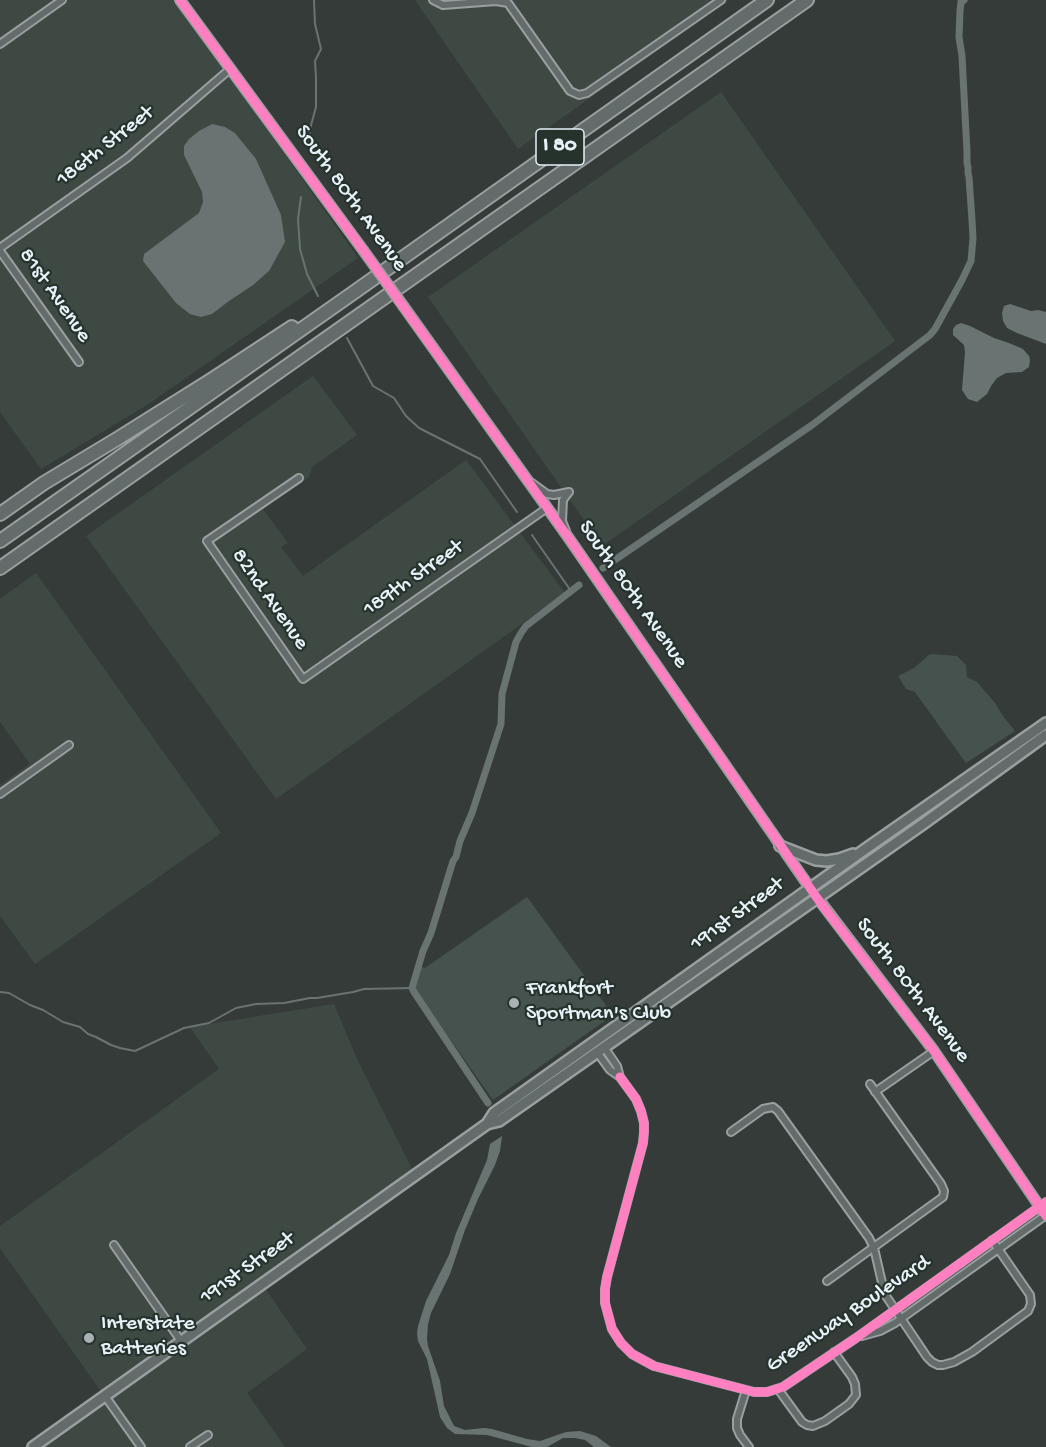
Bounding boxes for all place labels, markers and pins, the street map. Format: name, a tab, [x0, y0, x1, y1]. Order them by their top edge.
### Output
place label: Frankfort Sportman's Club	[526, 977, 671, 1028]
marker: Frankfort Sportman's Club	[507, 996, 521, 1010]
place label: Interstate Batteries	[101, 1312, 194, 1364]
marker: Interstate Batteries	[82, 1331, 96, 1345]

